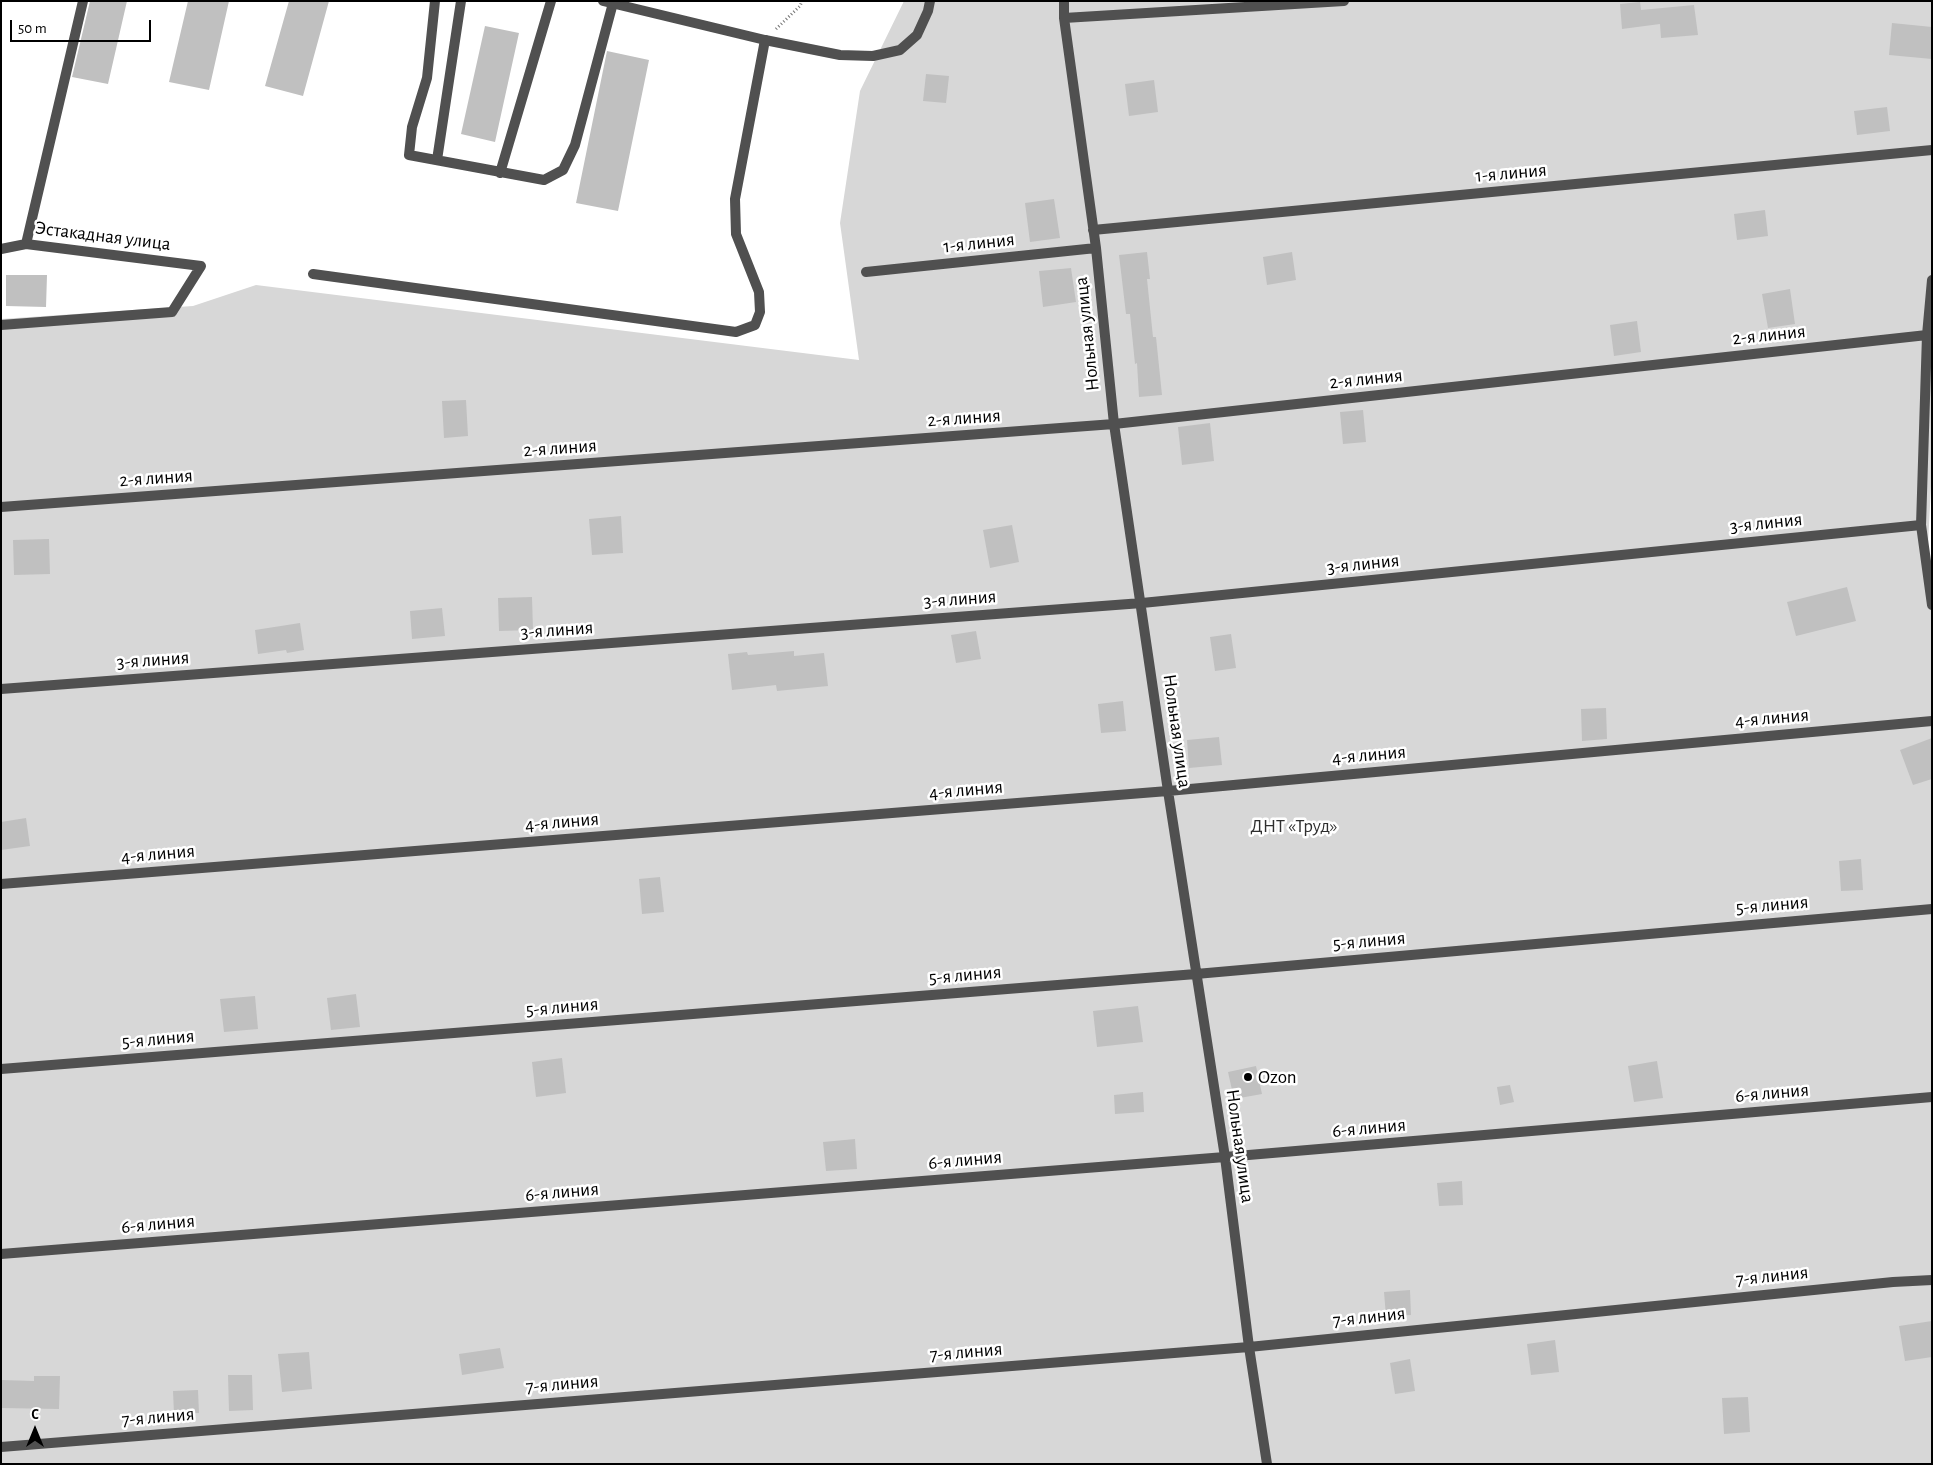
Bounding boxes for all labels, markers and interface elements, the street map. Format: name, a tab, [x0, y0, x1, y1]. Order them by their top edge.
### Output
scale bar	[12, 10, 154, 42]
text: 50 m	[18, 21, 47, 36]
street label: 1-я линия	[1474, 159, 1548, 187]
street label: Эстакадная улица	[34, 216, 172, 256]
street label: 1-я линия	[942, 228, 1016, 258]
street label: Нольная улица	[1070, 276, 1104, 392]
street label: 2-я линия	[1731, 320, 1807, 350]
street label: 2-я линия	[1328, 364, 1404, 394]
street label: 2-я линия	[927, 404, 1001, 432]
street label: 2-я линия	[523, 434, 597, 462]
street label: 2-я линия	[119, 464, 193, 492]
street label: 3-я линия	[1729, 508, 1803, 538]
street label: 3-я линия	[1326, 549, 1400, 579]
street label: 3-я линия	[923, 585, 997, 613]
street label: 3-я линия	[520, 616, 594, 644]
street label: 3-я линия	[116, 646, 190, 674]
street label: Нольная улица	[1158, 673, 1196, 789]
street label: 4-я линия	[1734, 703, 1810, 733]
street label: 4-я линия	[1331, 740, 1407, 770]
street label: 4-я линия	[928, 775, 1004, 805]
street label: 4-я линия	[524, 807, 600, 837]
park label: ДНТ «Труд»	[1250, 815, 1338, 837]
street label: 4-я линия	[120, 839, 196, 869]
street label: 5-я линия	[1735, 890, 1809, 920]
street label: 5-я линия	[1332, 926, 1406, 956]
street label: 5-я линия	[928, 960, 1002, 990]
street label: 5-я линия	[525, 992, 599, 1022]
street label: 5-я линия	[121, 1024, 195, 1054]
place label: Ozon	[1258, 1066, 1297, 1088]
marker: Ozon	[1242, 1071, 1254, 1083]
street label: 6-я линия	[1734, 1078, 1810, 1108]
street label: Нольная улица	[1221, 1088, 1259, 1204]
street label: 6-я линия	[1331, 1113, 1407, 1143]
street label: 6-я линия	[927, 1145, 1003, 1175]
street label: 6-я линия	[524, 1177, 600, 1207]
street label: 6-я линия	[120, 1209, 196, 1239]
street label: 7-я линия	[1735, 1261, 1809, 1291]
street label: 7-я линия	[1332, 1302, 1406, 1332]
street label: 7-я линия	[929, 1337, 1003, 1367]
street label: 7-я линия	[525, 1369, 599, 1399]
street label: 7-я линия	[121, 1402, 195, 1432]
north arrow	[10, 1405, 60, 1455]
text: С	[31, 1408, 39, 1422]

